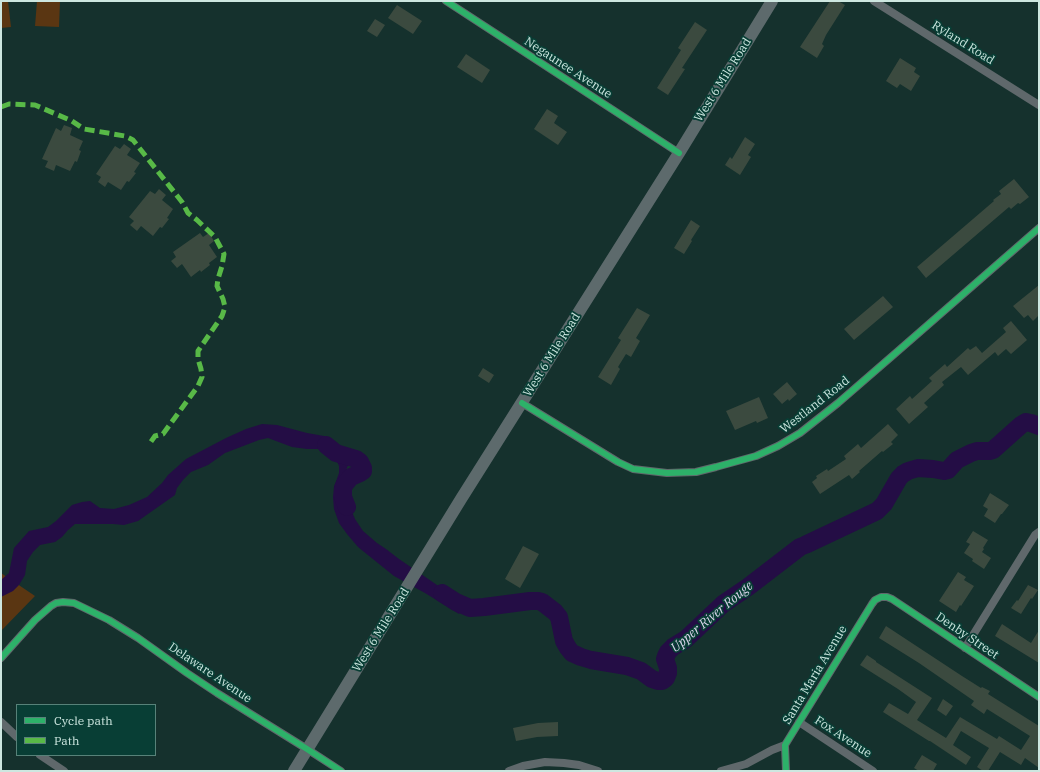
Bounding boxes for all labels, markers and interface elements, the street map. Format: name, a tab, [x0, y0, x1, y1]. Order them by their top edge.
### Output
street label: Ryland Road	[929, 18, 997, 68]
street label: Negaunee Avenue	[521, 34, 615, 102]
street label: West 6 Mile Road	[691, 35, 755, 125]
street label: West 6 Mile Road	[520, 310, 584, 400]
street label: Westland Road	[777, 373, 853, 437]
water label: Upper River Rouge	[668, 578, 756, 656]
street label: West 6 Mile Road	[349, 585, 413, 675]
street label: Denby Street	[933, 610, 1001, 662]
street label: Santa Maria Avenue	[780, 623, 850, 727]
street label: Delaware Avenue	[166, 640, 254, 706]
legend	[16, 704, 156, 756]
text: Cycle path	[54, 713, 113, 728]
street label: Fox Avenue	[812, 713, 874, 761]
text: Path	[54, 733, 79, 748]

